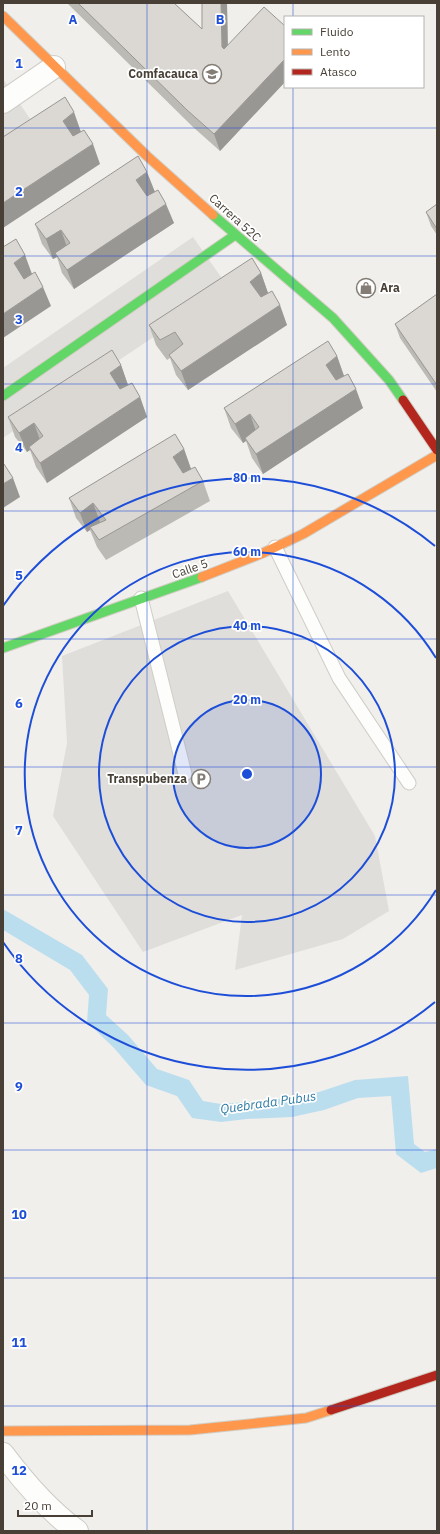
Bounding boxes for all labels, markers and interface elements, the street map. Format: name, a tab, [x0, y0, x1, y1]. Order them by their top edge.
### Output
text: A	[69, 11, 78, 28]
text: B	[216, 11, 225, 28]
legend	[284, 16, 424, 88]
text: Fluido	[320, 24, 354, 39]
text: Lento	[320, 44, 350, 59]
text: 1	[15, 55, 23, 72]
school or university icon: Comfacauca	[201, 63, 223, 85]
text: Atasco	[320, 64, 357, 79]
place label: Comfacauca	[128, 66, 198, 81]
text: 2	[15, 183, 23, 200]
street label: Carrera 52C	[206, 190, 265, 245]
shop icon: Ara	[355, 277, 377, 299]
place label: Ara	[380, 280, 400, 295]
text: 3	[15, 311, 23, 328]
text: 4	[15, 439, 23, 456]
text: 80 m	[233, 470, 261, 485]
text: 60 m	[233, 544, 261, 559]
street label: Calle 5	[170, 555, 210, 582]
text: 5	[15, 567, 23, 584]
text: 40 m	[233, 618, 261, 633]
text: 20 m	[233, 692, 261, 707]
text: 6	[15, 695, 23, 712]
centre of rings	[240, 767, 254, 781]
parking icon: Transpubenza	[190, 768, 212, 790]
place label: Transpubenza	[107, 771, 187, 786]
text: 7	[15, 822, 23, 839]
text: 8	[15, 950, 23, 967]
text: 9	[15, 1078, 23, 1095]
water label: Quebrada Pubus	[219, 1087, 317, 1118]
text: 10	[11, 1206, 27, 1223]
text: 11	[11, 1334, 27, 1351]
text: 12	[11, 1462, 27, 1479]
scale bar	[18, 1492, 92, 1518]
text: 20 m	[24, 1498, 52, 1513]

